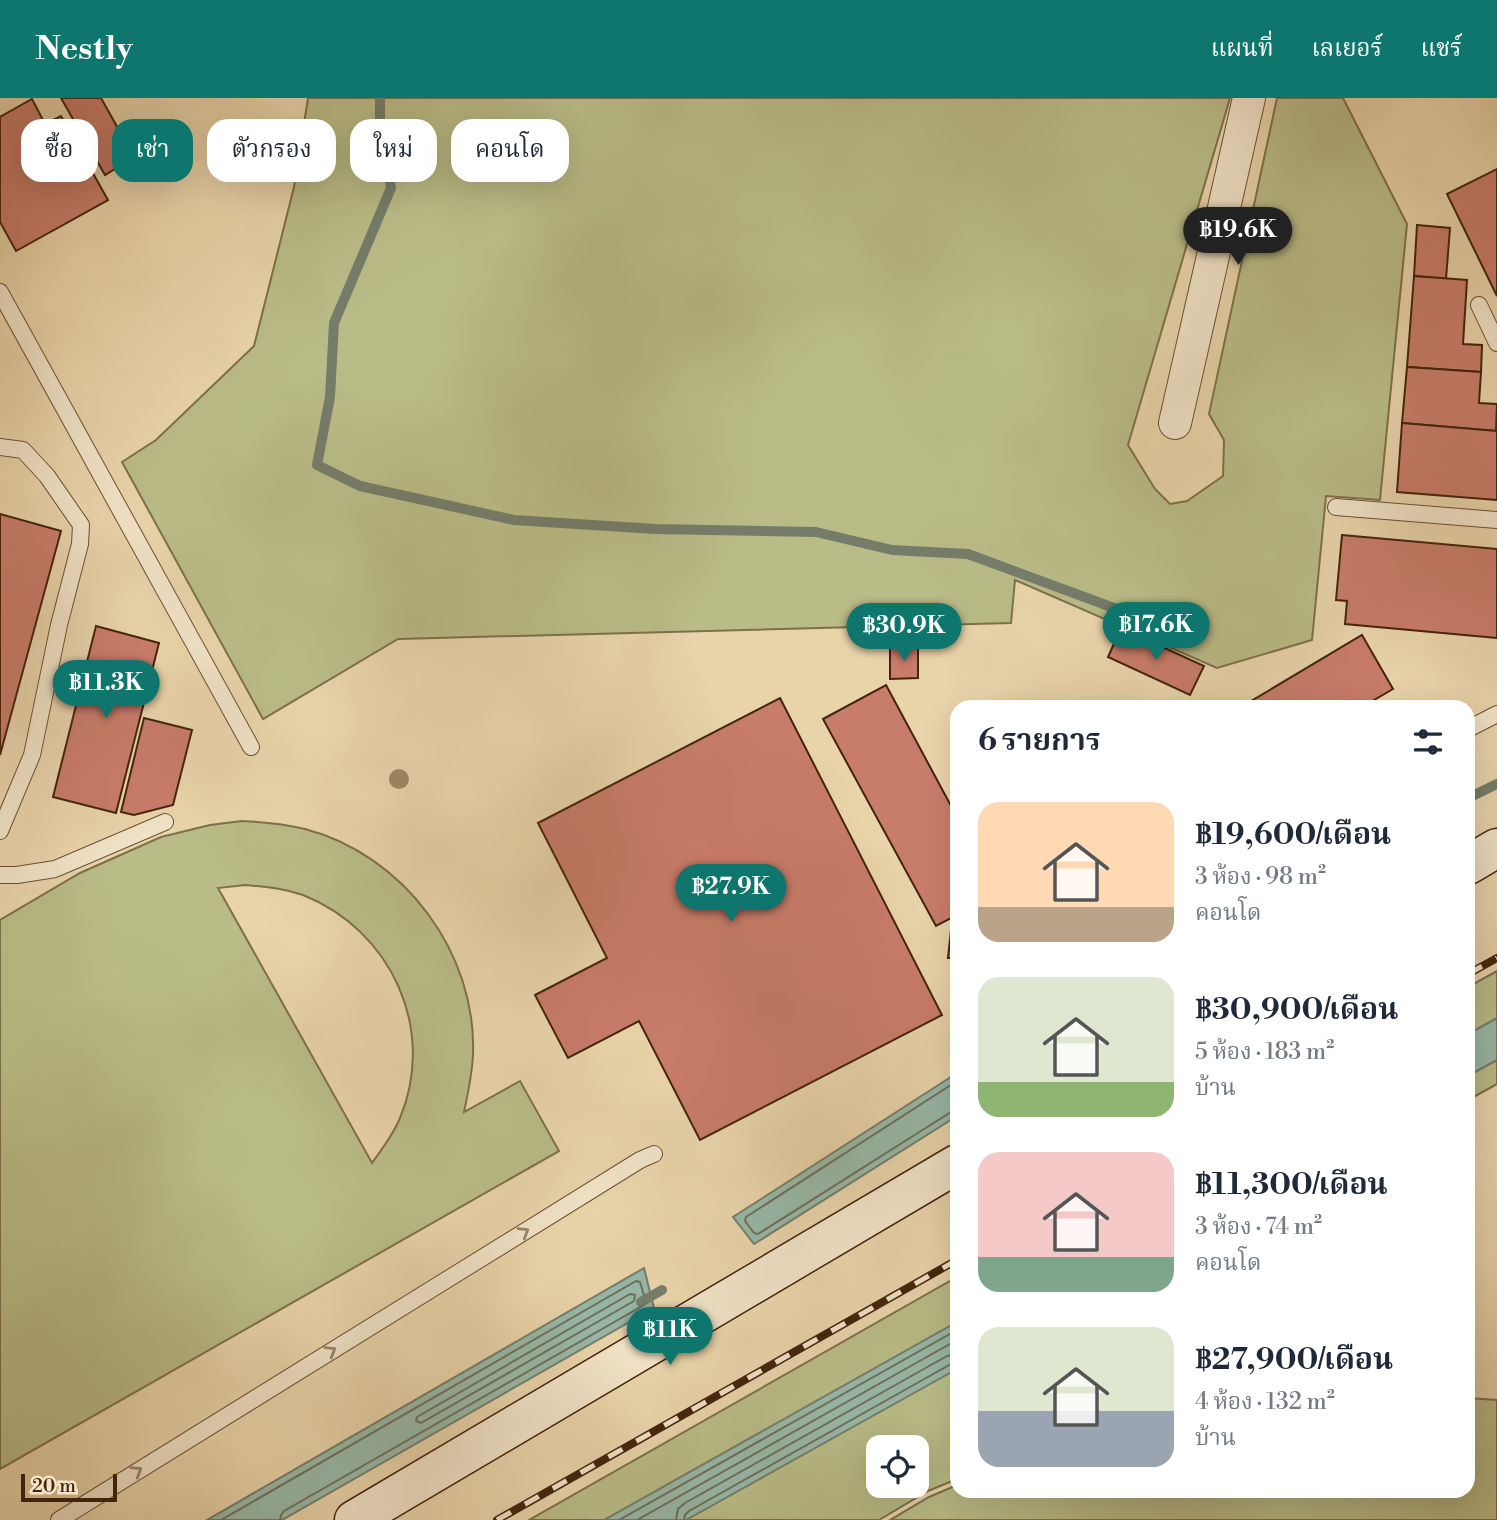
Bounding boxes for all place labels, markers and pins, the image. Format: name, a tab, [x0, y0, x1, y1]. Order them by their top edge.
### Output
pin: ฿19.6K	[1181, 208, 1295, 267]
pin: ฿17.6K	[1099, 602, 1213, 662]
pin: ฿30.9K	[847, 603, 961, 663]
pin: ฿11.3K	[49, 660, 163, 720]
pin: ฿27.9K	[674, 864, 788, 924]
pin: ฿11K	[629, 1308, 711, 1367]

